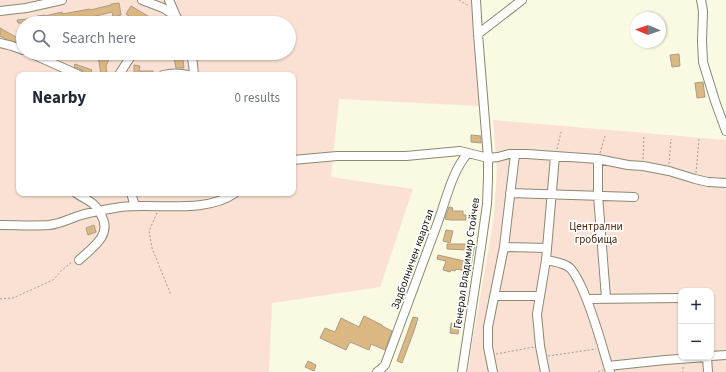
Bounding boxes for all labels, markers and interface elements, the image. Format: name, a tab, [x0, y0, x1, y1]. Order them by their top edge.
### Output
north arrow	[630, 12, 666, 48]
search box	[16, 16, 296, 60]
icon: search	[30, 27, 52, 49]
text: Search here	[62, 28, 136, 49]
text: Nearby	[32, 86, 86, 110]
text: 0 results	[235, 89, 280, 107]
street label: Генерал Владимир Стойчев	[450, 196, 483, 330]
street label: Задболничен квартал	[387, 207, 438, 311]
park label: Централни гробища	[569, 219, 623, 247]
map controls	[678, 288, 714, 360]
button: +	[678, 288, 714, 324]
button: −	[678, 324, 714, 360]

